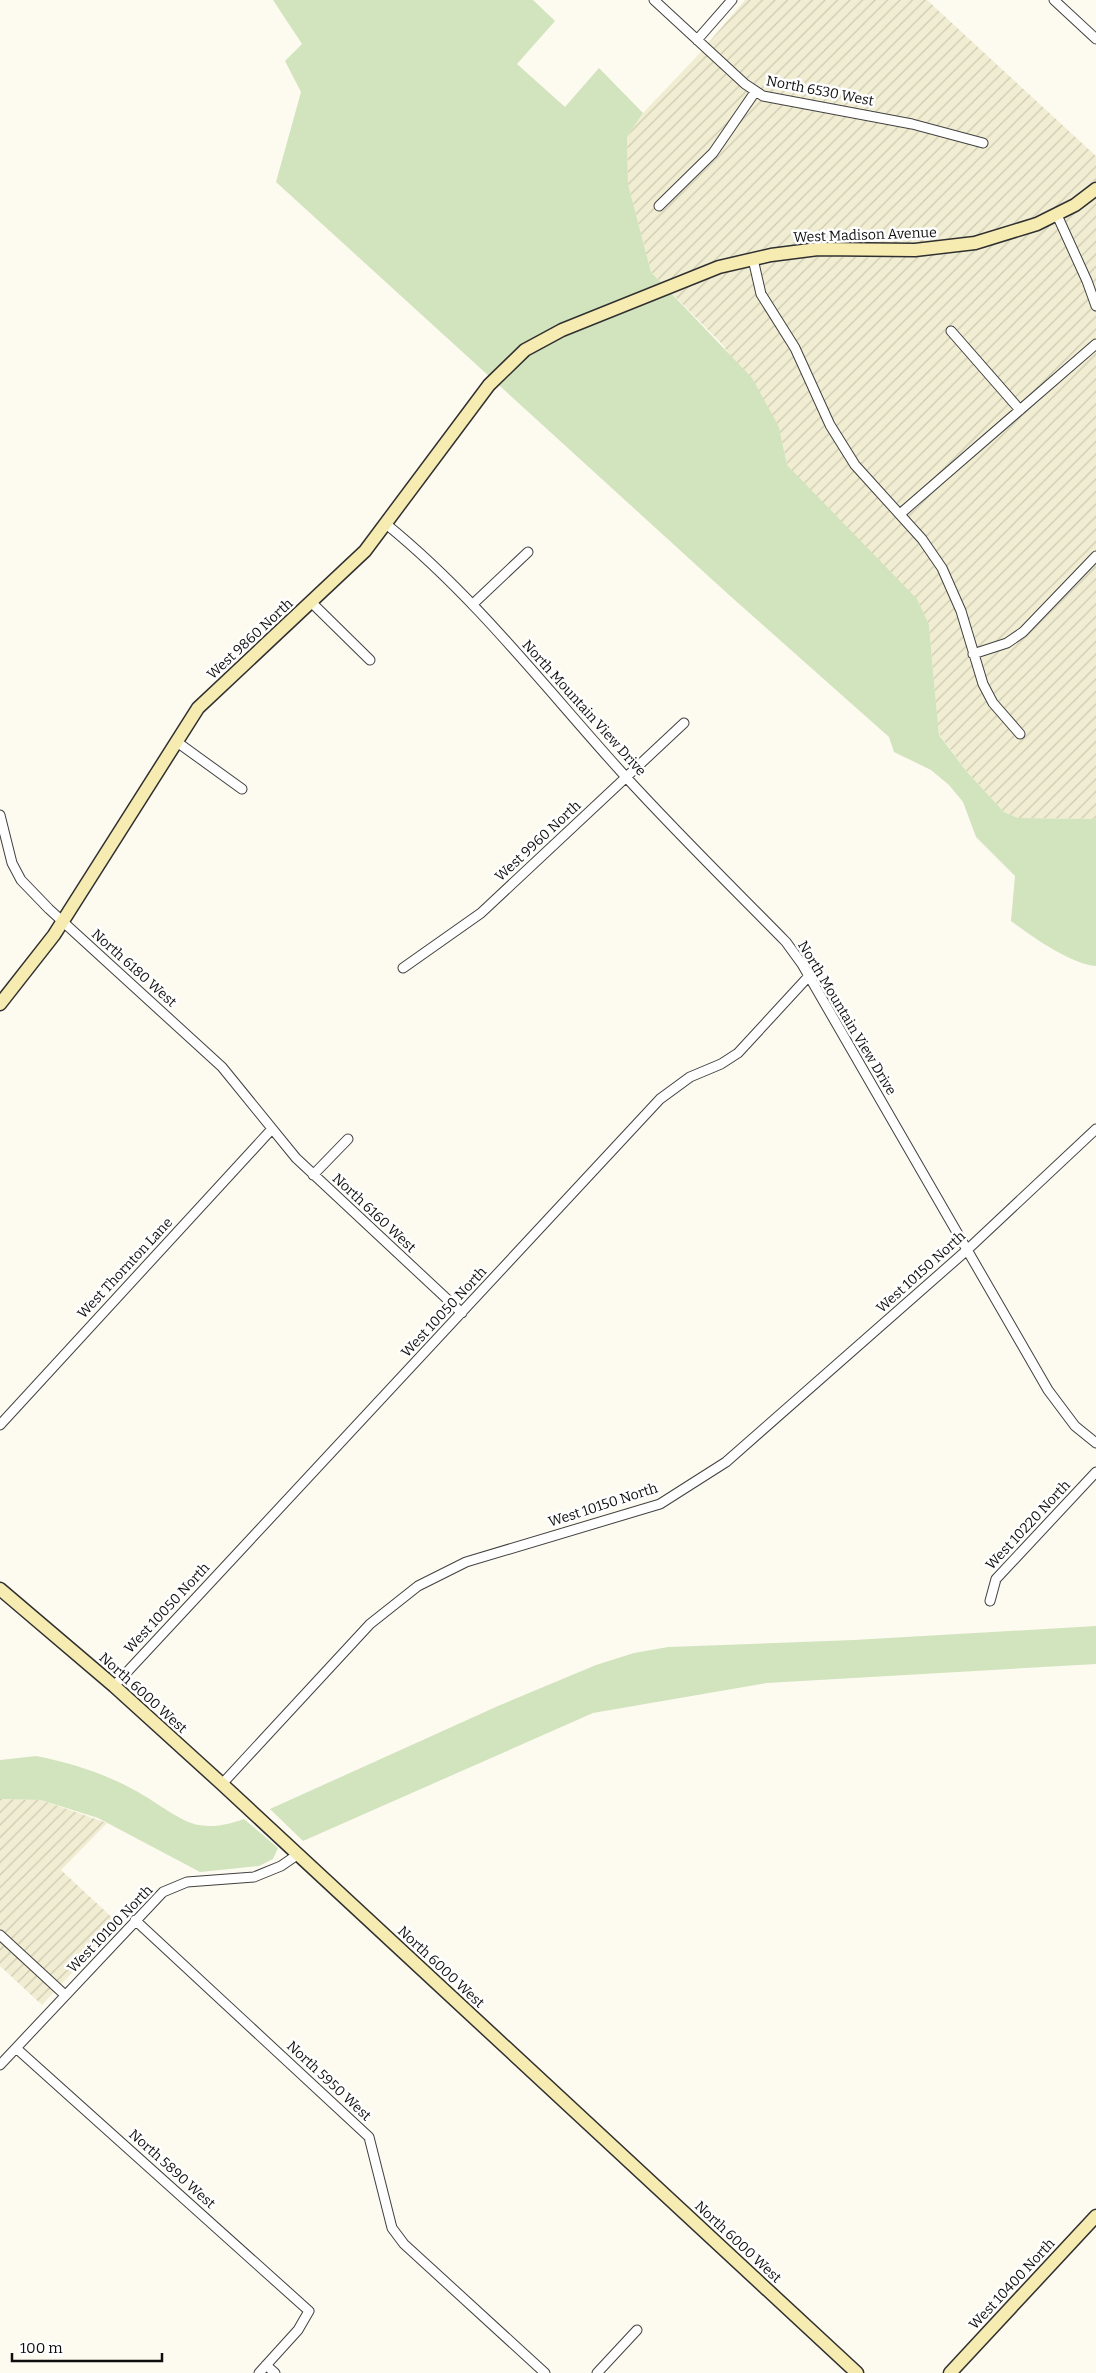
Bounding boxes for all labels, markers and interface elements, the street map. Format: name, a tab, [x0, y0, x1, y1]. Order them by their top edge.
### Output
street label: North 6530 West	[765, 72, 875, 110]
street label: West Madison Avenue	[793, 224, 937, 246]
street label: West 9860 North	[204, 595, 297, 683]
street label: North Mountain View Drive	[518, 637, 650, 779]
street label: West 9960 North	[492, 797, 584, 885]
street label: North 6180 West	[88, 925, 180, 1011]
street label: North Mountain View Drive	[794, 938, 900, 1098]
street label: North 6160 West	[329, 1170, 419, 1256]
street label: West Thornton Lane	[74, 1214, 176, 1322]
street label: West 10150 North	[873, 1227, 969, 1316]
street label: West 10050 North	[398, 1263, 490, 1361]
street label: West 10220 North	[982, 1477, 1074, 1573]
street label: West 10150 North	[546, 1479, 660, 1531]
street label: West 10050 North	[121, 1559, 213, 1657]
street label: North 6000 West	[96, 1649, 190, 1737]
street label: West 10100 North	[64, 1881, 156, 1976]
street label: North 6000 West	[394, 1923, 488, 2011]
street label: North 5950 West	[283, 2038, 375, 2124]
street label: North 5890 West	[125, 2126, 219, 2212]
street label: North 6000 West	[691, 2198, 785, 2286]
street label: West 10400 North	[966, 2235, 1059, 2333]
scale bar	[12, 2330, 162, 2362]
text: 100 m	[20, 2339, 63, 2357]

